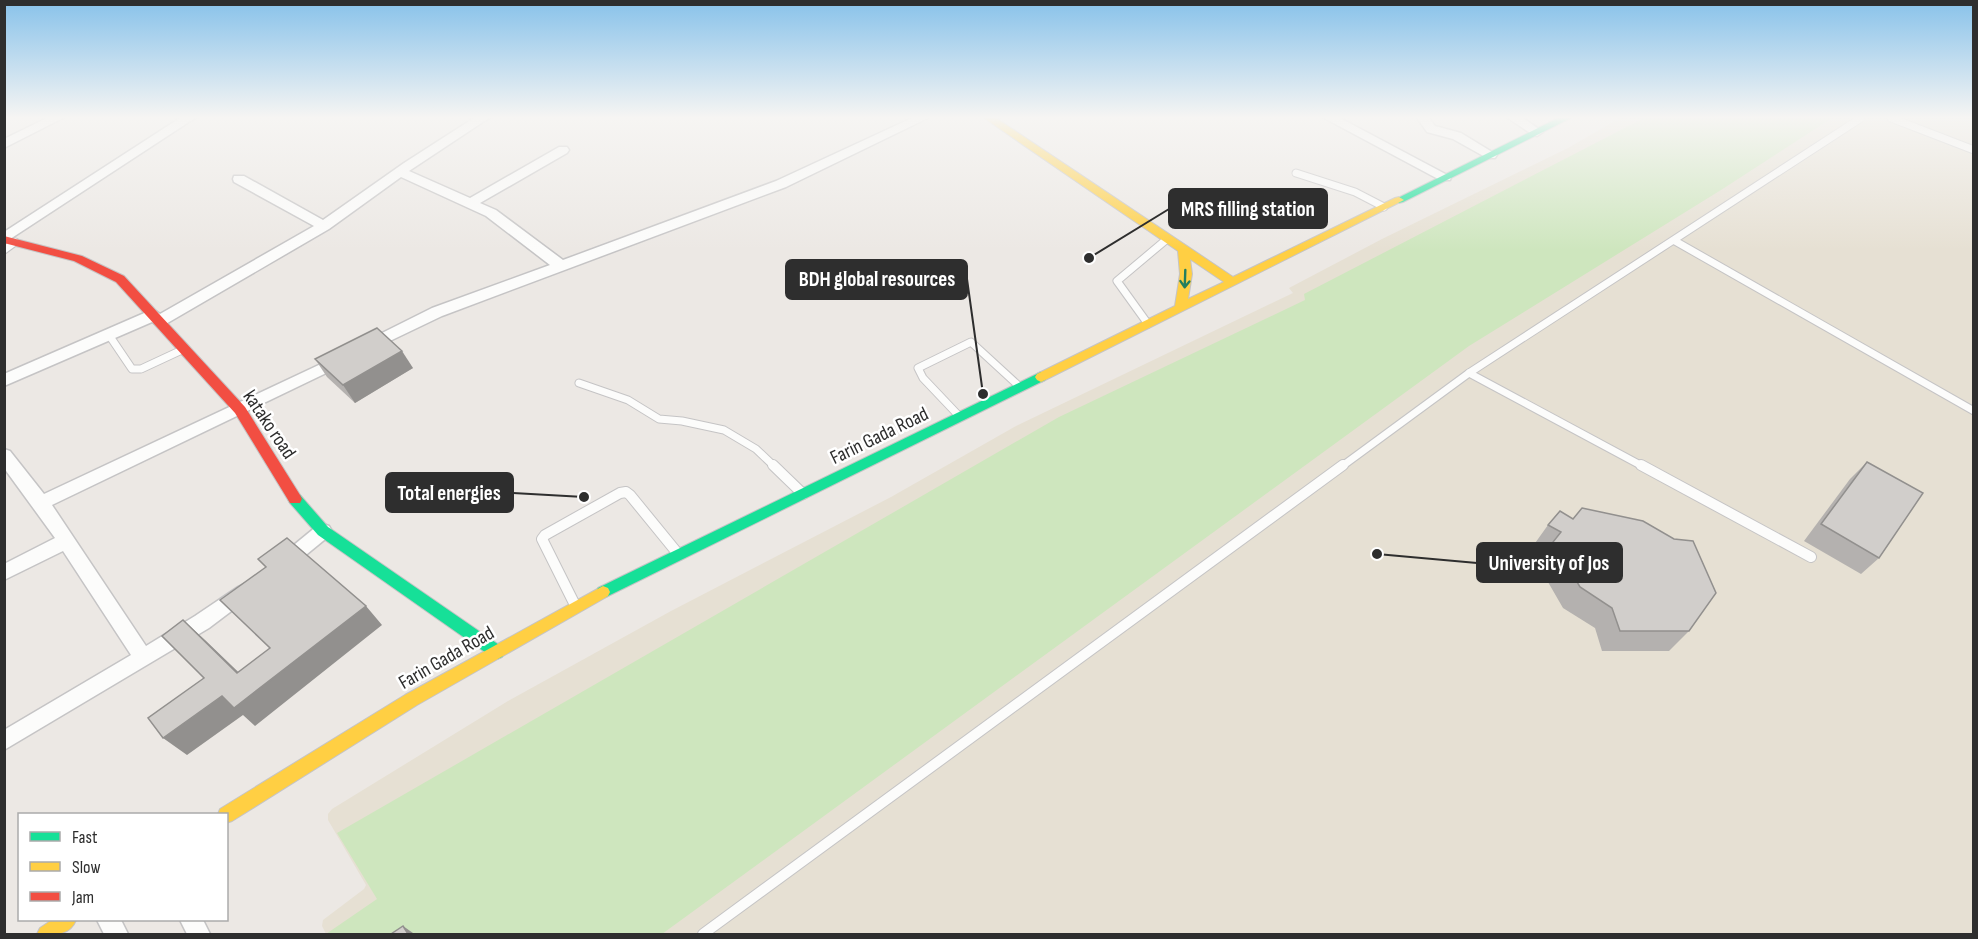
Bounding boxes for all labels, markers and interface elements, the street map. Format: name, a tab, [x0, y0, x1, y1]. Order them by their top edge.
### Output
callout: MRS filling station	[1169, 189, 1327, 228]
text: MRS filling station	[1181, 197, 1315, 222]
callout: BDH global resources	[786, 260, 967, 299]
text: BDH global resources	[799, 267, 955, 292]
one-way arrow	[1180, 269, 1191, 289]
street label: katako road	[238, 386, 301, 463]
street label: Farin Gada Road	[826, 402, 932, 470]
callout: Total energies	[386, 473, 513, 512]
text: Total energies	[397, 481, 501, 506]
callout: University of Jos	[1477, 543, 1622, 582]
text: University of Jos	[1489, 551, 1609, 576]
street label: Farin Gada Road	[394, 621, 499, 695]
legend	[18, 813, 228, 921]
text: Fast	[72, 827, 98, 848]
text: Slow	[72, 857, 101, 878]
text: Jam	[71, 887, 94, 908]

